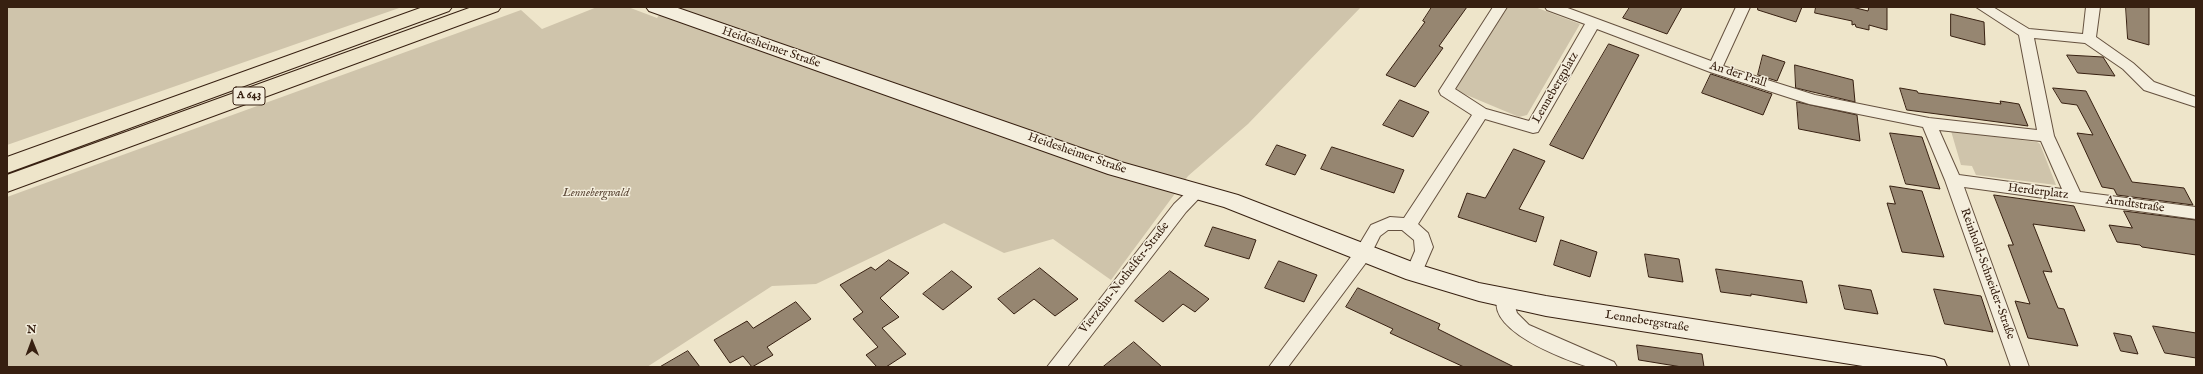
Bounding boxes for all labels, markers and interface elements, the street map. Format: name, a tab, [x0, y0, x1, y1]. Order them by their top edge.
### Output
street label: Heidesheimer Straße	[720, 24, 822, 72]
street label: Lennebergplatz	[1530, 50, 1582, 126]
street label: An der Prall	[1708, 59, 1768, 91]
road number: A 643	[233, 87, 265, 105]
street label: Heidesheimer Straße	[1026, 130, 1128, 178]
street label: Herderplatz	[2007, 181, 2069, 203]
park label: Lennebergwald	[563, 187, 629, 201]
street label: Arndtstraße	[2105, 194, 2165, 216]
street label: Reinhold-Schneider-Straße	[1957, 207, 2017, 341]
street label: Vierzehn-Nothelfer-Straße	[1077, 219, 1173, 337]
street label: Lennebergstraße	[1604, 308, 1690, 336]
north arrow	[12, 322, 52, 362]
text: N	[27, 323, 37, 337]

